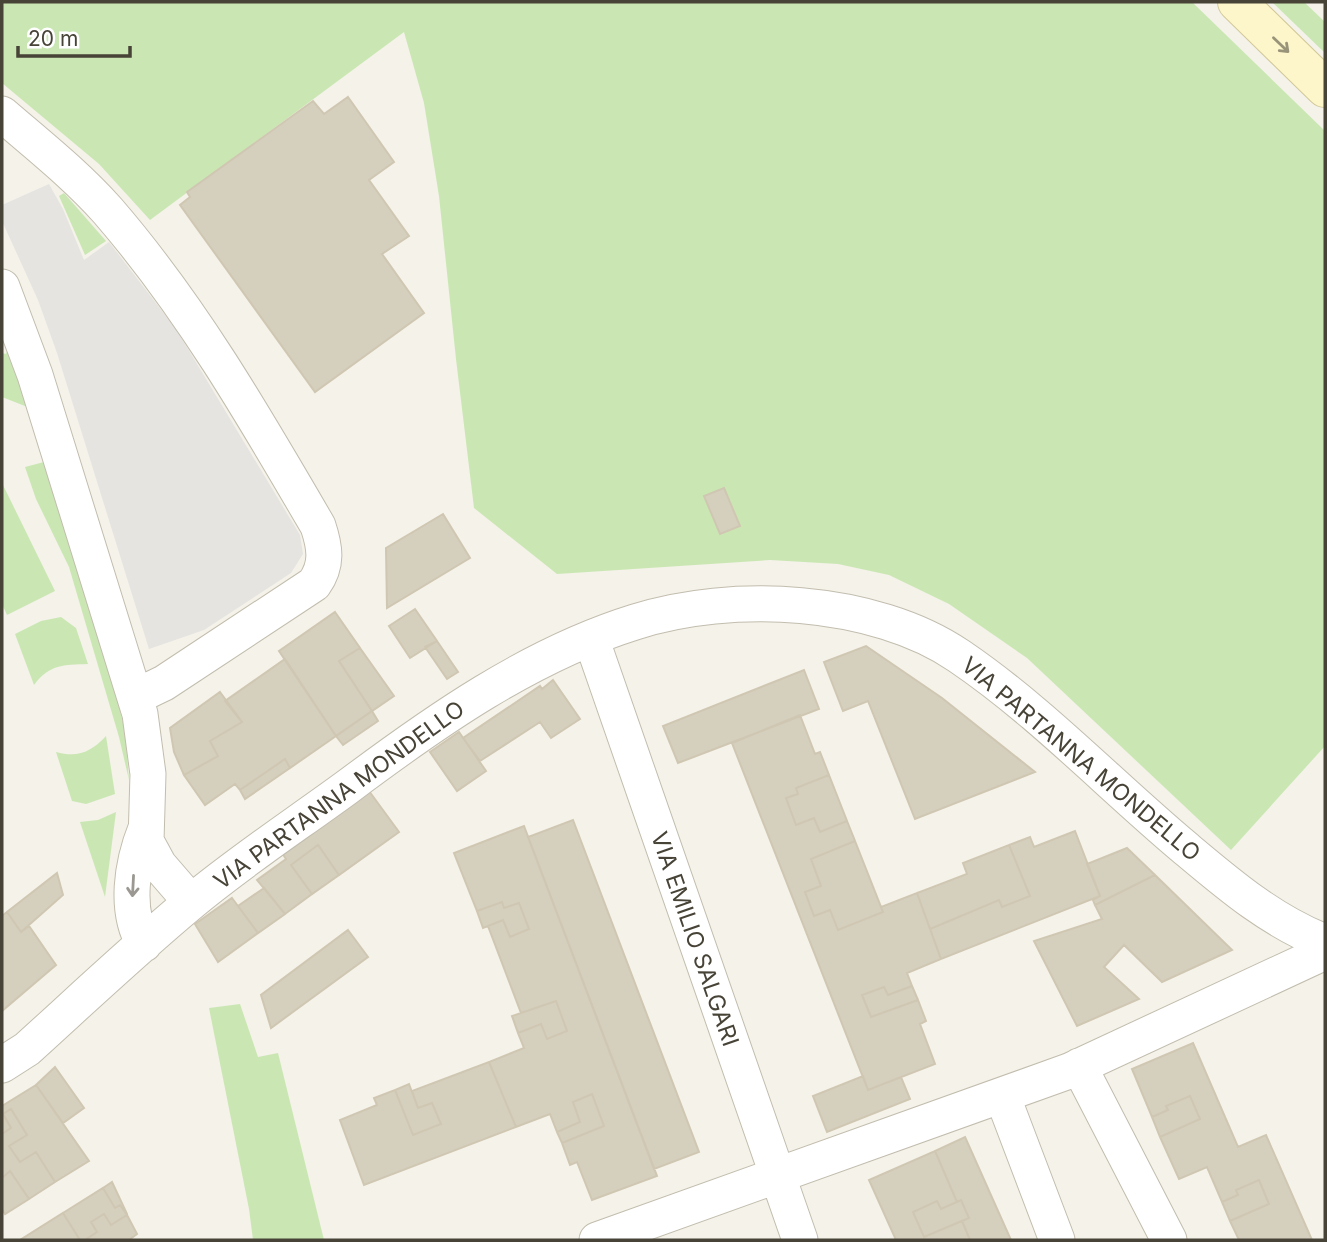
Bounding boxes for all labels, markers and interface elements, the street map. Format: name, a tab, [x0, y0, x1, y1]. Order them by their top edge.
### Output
scale bar	[18, 14, 130, 58]
text: 20 m	[28, 26, 78, 51]
one-way arrow	[1272, 36, 1289, 53]
street label: VIA PARTANNA MONDELLO	[956, 651, 1206, 867]
street label: VIA PARTANNA MONDELLO	[208, 695, 470, 895]
street label: VIA EMILIO SALGARI	[645, 828, 745, 1050]
one-way arrow	[127, 875, 140, 898]

